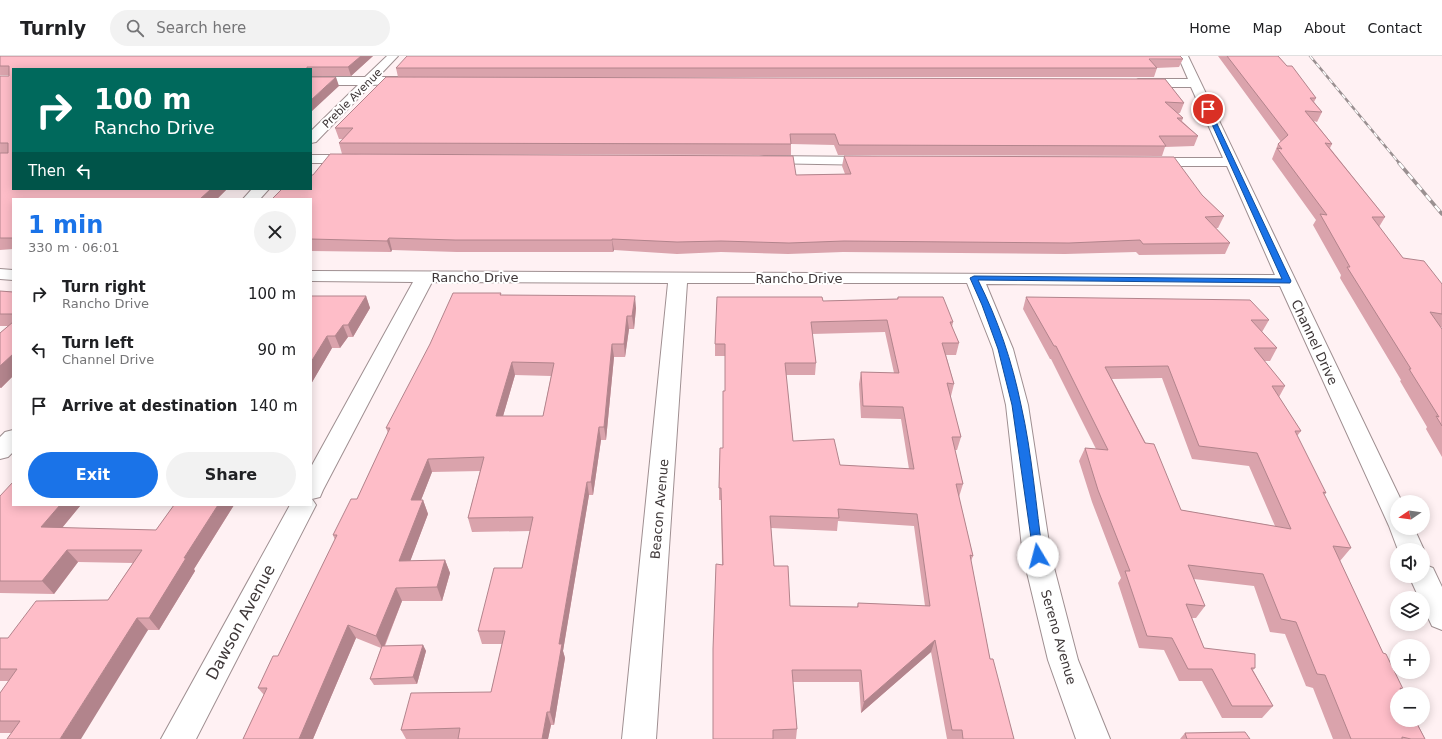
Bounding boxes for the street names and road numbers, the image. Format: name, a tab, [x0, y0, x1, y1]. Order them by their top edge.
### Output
street label: Preble Avenue	[320, 66, 385, 131]
street label: Rancho Drive	[431, 270, 519, 285]
street label: Rancho Drive	[755, 271, 843, 286]
street label: Channel Drive	[1288, 297, 1341, 387]
street label: Beacon Avenue	[648, 458, 671, 560]
street label: Dawson Avenue	[202, 561, 279, 683]
street label: Sereno Avenue	[1038, 588, 1079, 686]

